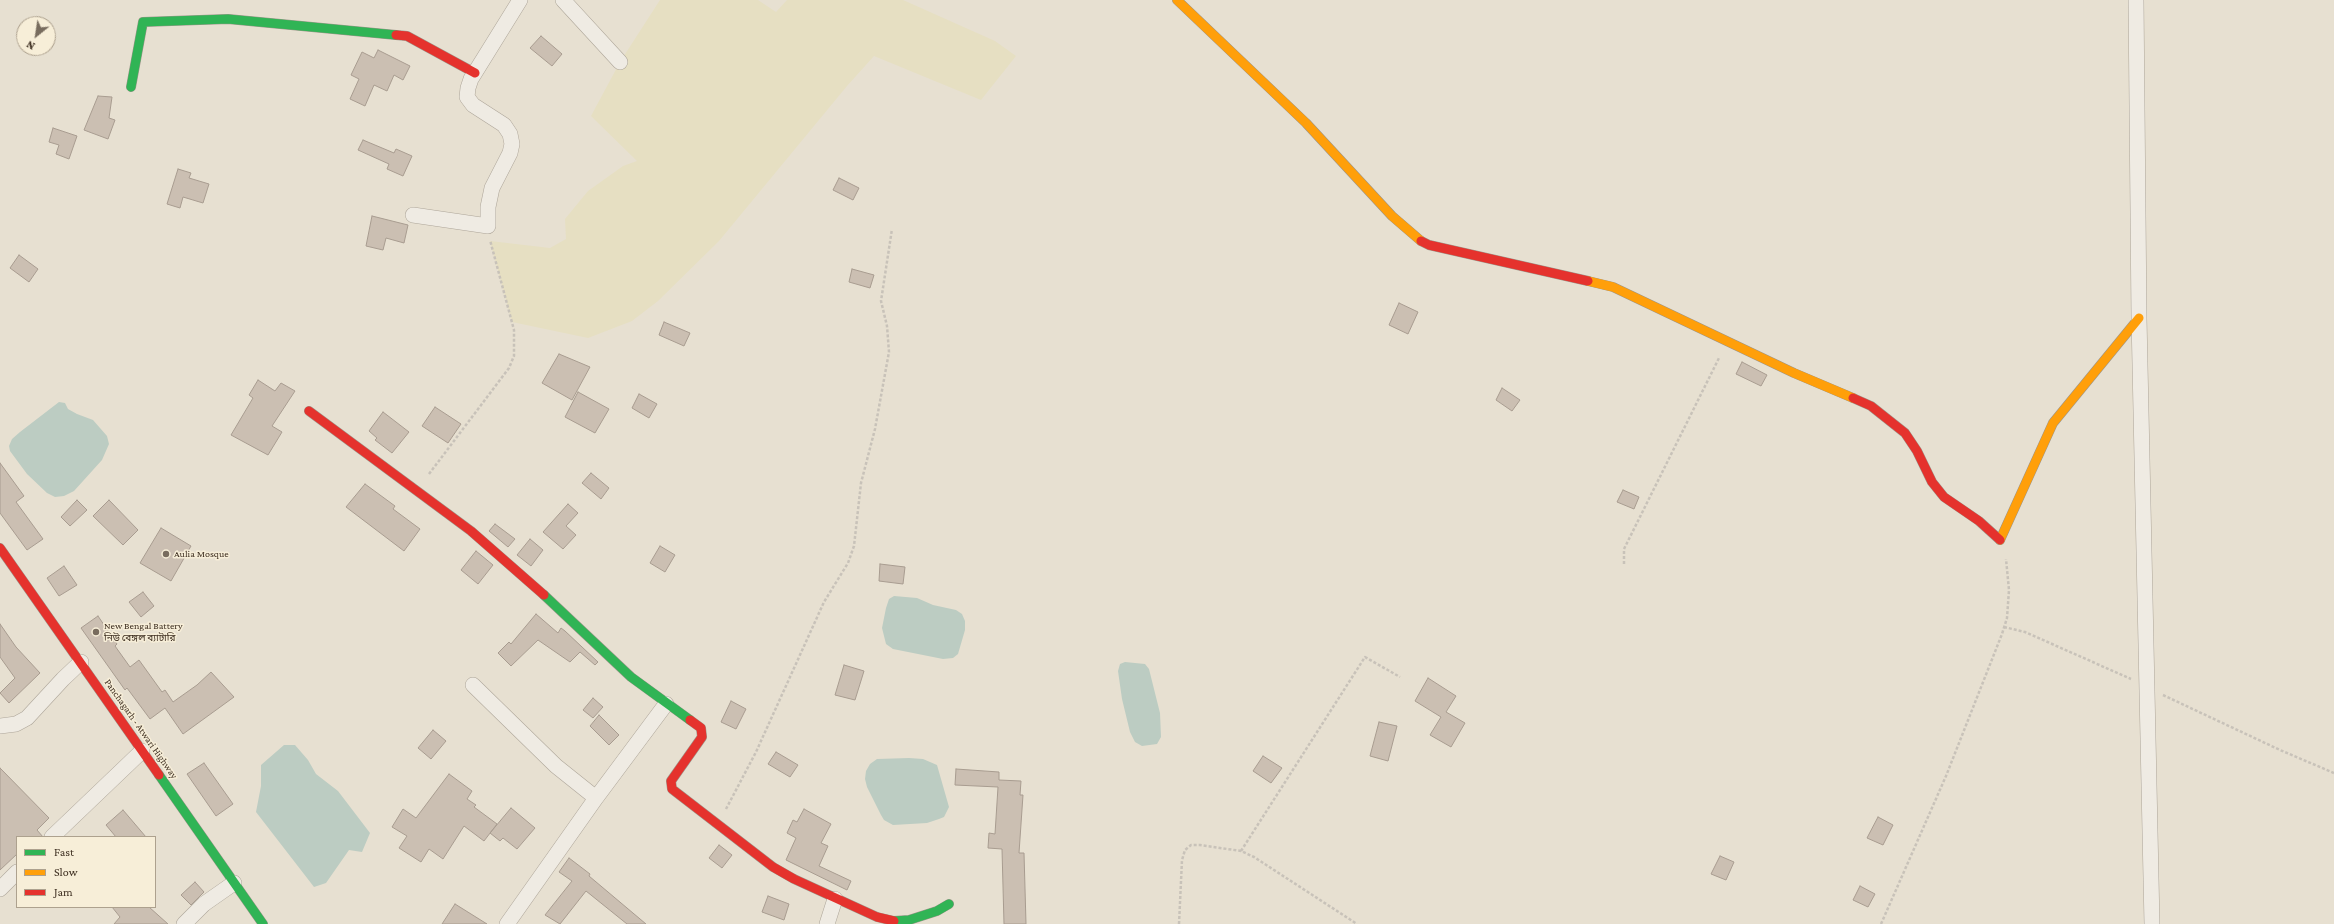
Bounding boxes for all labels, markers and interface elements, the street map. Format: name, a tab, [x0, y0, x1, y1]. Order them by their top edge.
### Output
north arrow	[16, 16, 56, 56]
text: N	[24, 38, 37, 53]
place label: Aulia Mosque	[174, 548, 229, 560]
marker: Aulia Mosque	[161, 549, 171, 559]
place label: New Bengal Battery নিউ বেঙ্গল ব্যাটারি	[104, 620, 182, 644]
marker: New Bengal Battery নিউ বেঙ্গল ব্যাটারি	[91, 627, 101, 637]
street label: Panchagarh - Atwari Highway	[102, 677, 180, 781]
legend	[16, 836, 156, 908]
text: Fast	[54, 845, 74, 859]
text: Slow	[54, 865, 78, 879]
text: Jam	[54, 885, 73, 899]

